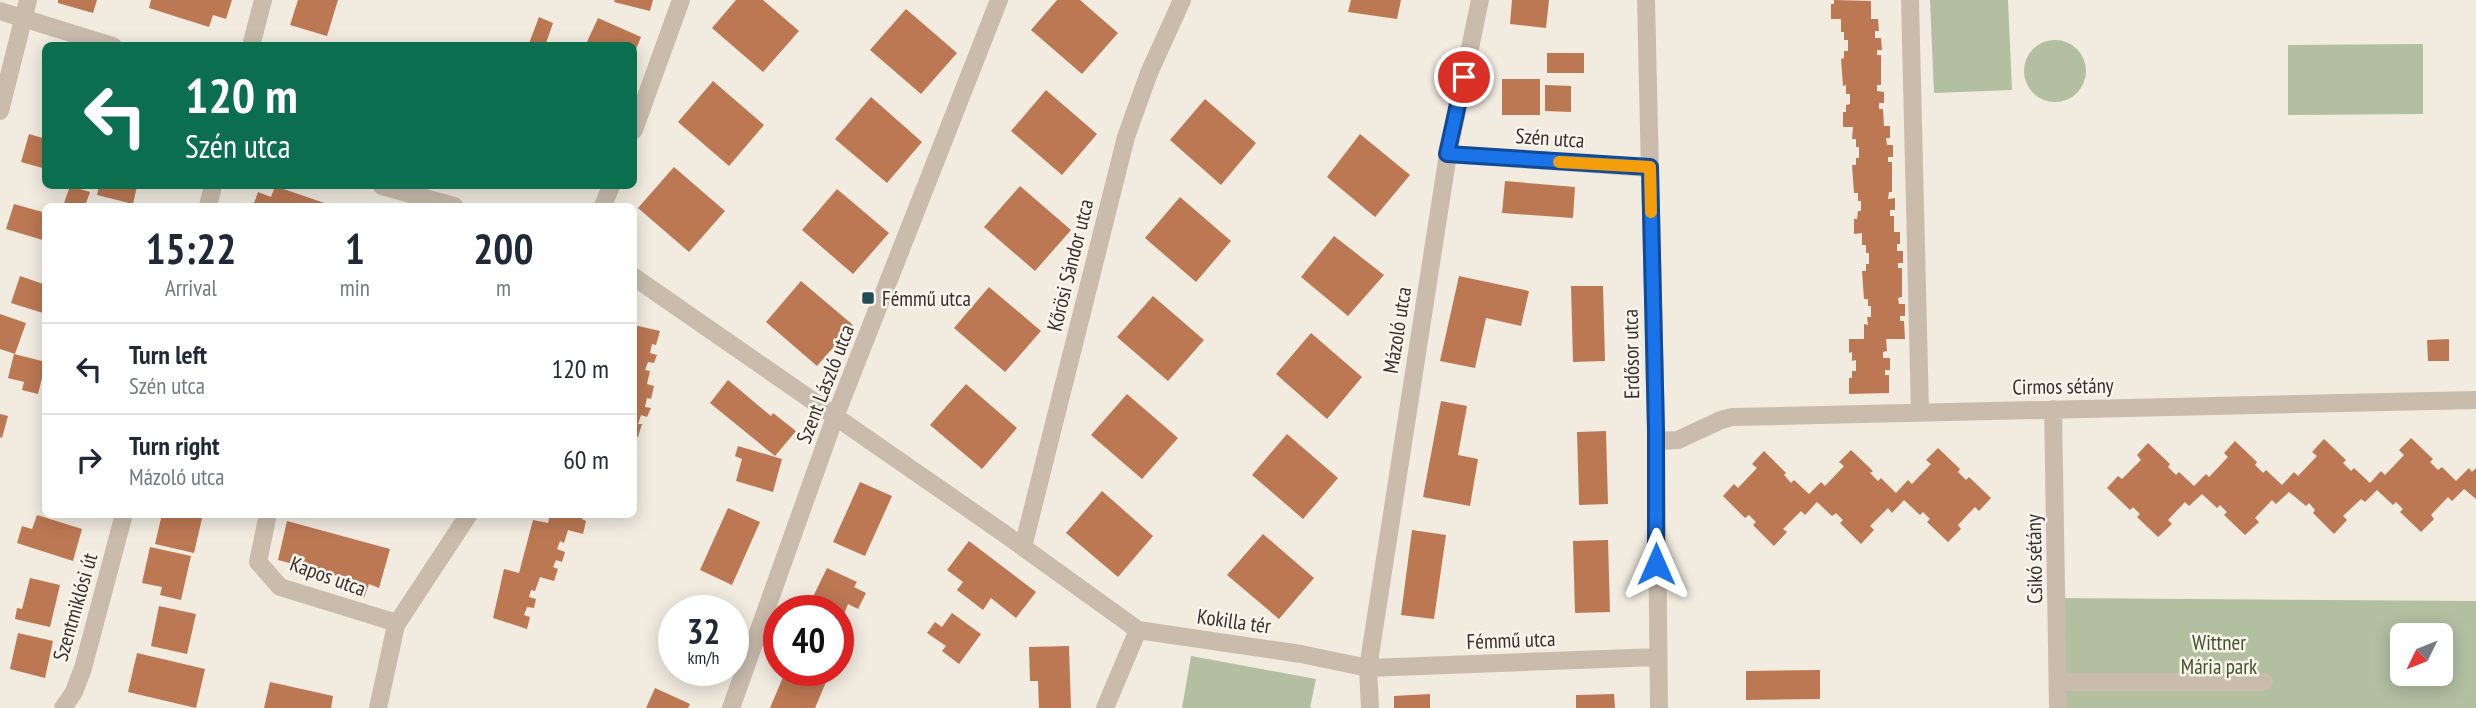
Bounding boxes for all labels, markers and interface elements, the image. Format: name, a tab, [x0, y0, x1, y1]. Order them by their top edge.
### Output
pin	[1434, 47, 1494, 107]
icon: arrive	[1445, 58, 1483, 96]
text: 120 m	[185, 63, 298, 127]
icon: left	[70, 70, 161, 161]
street label: Szén utca	[1515, 122, 1585, 154]
text: Szén utca	[185, 125, 291, 167]
street label: Kőrösi Sándor utca	[1041, 196, 1099, 334]
text: 15:22	[145, 221, 236, 276]
text: 1	[345, 221, 365, 276]
text: 200	[473, 221, 534, 276]
text: Arrival	[165, 273, 217, 302]
text: min	[340, 273, 370, 302]
text: m	[496, 273, 511, 302]
place label: Fémmű utca	[882, 285, 971, 312]
street label: Mázoló utca	[1377, 285, 1417, 375]
marker: Fémmű utca	[860, 290, 876, 306]
street label: Erdősor utca	[1617, 309, 1645, 399]
street label: Szent László utca	[790, 321, 860, 447]
text: Turn left	[129, 338, 207, 371]
icon: left	[70, 350, 108, 388]
text: 120 m	[551, 352, 609, 385]
text: Szén utca	[129, 371, 205, 400]
street label: Cirmos sétány	[2012, 372, 2114, 400]
text: Turn right	[129, 429, 220, 462]
icon: right	[70, 441, 108, 479]
text: 60 m	[563, 443, 609, 476]
text: Mázoló utca	[129, 462, 224, 491]
street label: Csikó sétány	[2020, 514, 2048, 604]
position arrow	[1619, 527, 1693, 601]
street label: Szentmiklósi út	[47, 550, 103, 664]
street label: Kapos utca	[286, 550, 370, 602]
speed limit sign: 40	[763, 595, 854, 686]
street label: Kokilla tér	[1195, 602, 1273, 640]
text: 32	[687, 608, 720, 654]
north arrow	[2390, 623, 2454, 686]
map controls	[2390, 623, 2453, 686]
street label: Fémmű utca	[1466, 625, 1556, 655]
park label: Wittner Mária park	[2181, 629, 2257, 680]
text: km/h	[688, 646, 719, 669]

